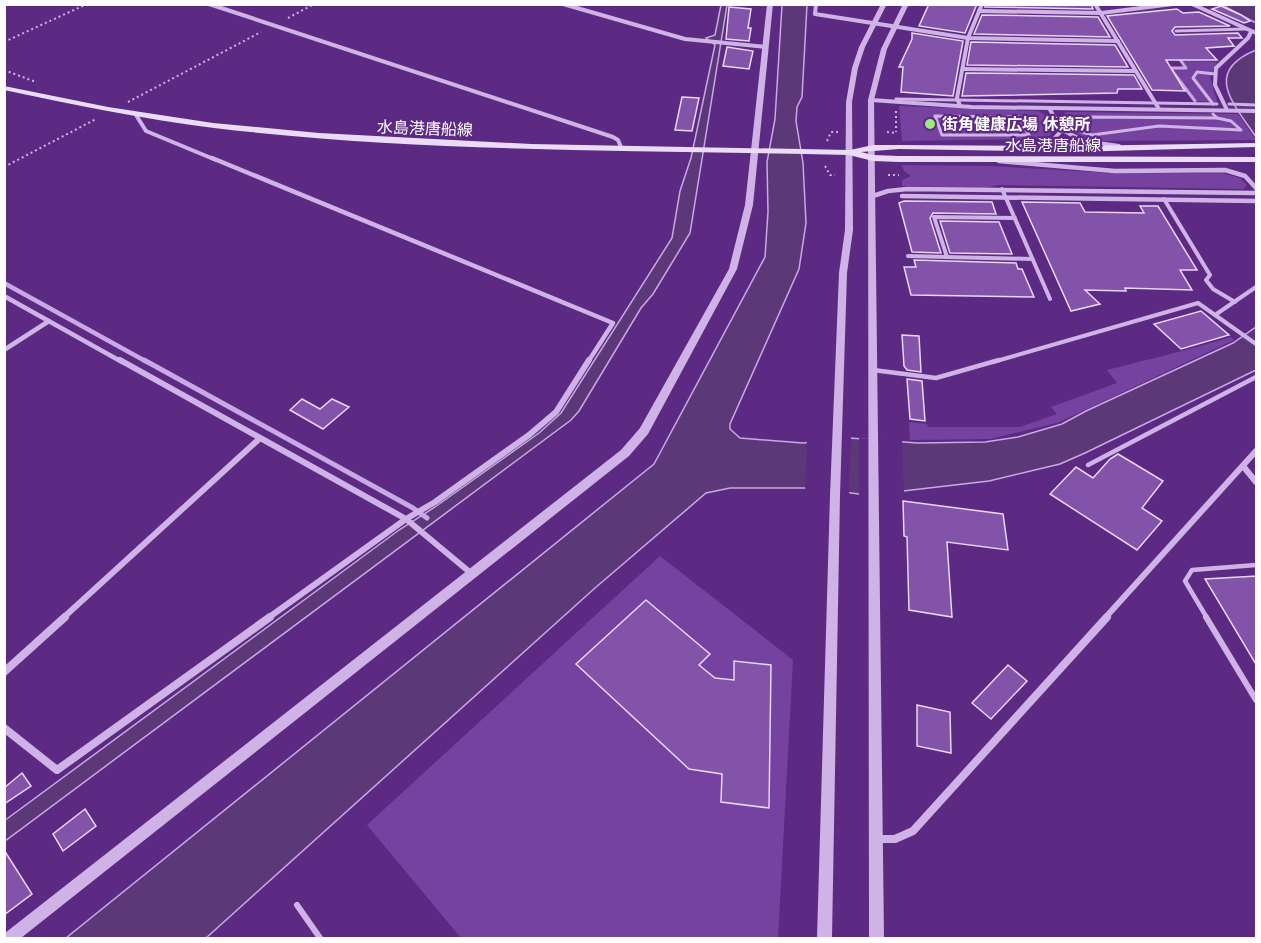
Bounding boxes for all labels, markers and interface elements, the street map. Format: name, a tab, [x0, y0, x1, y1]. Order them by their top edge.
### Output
place label: 街角健康広場 休憩所	[942, 115, 1091, 134]
street label: 水島港唐船線	[377, 117, 473, 140]
marker: 街角健康広場 休憩所	[923, 117, 937, 131]
street label: 水島港唐船線	[1005, 136, 1101, 155]

